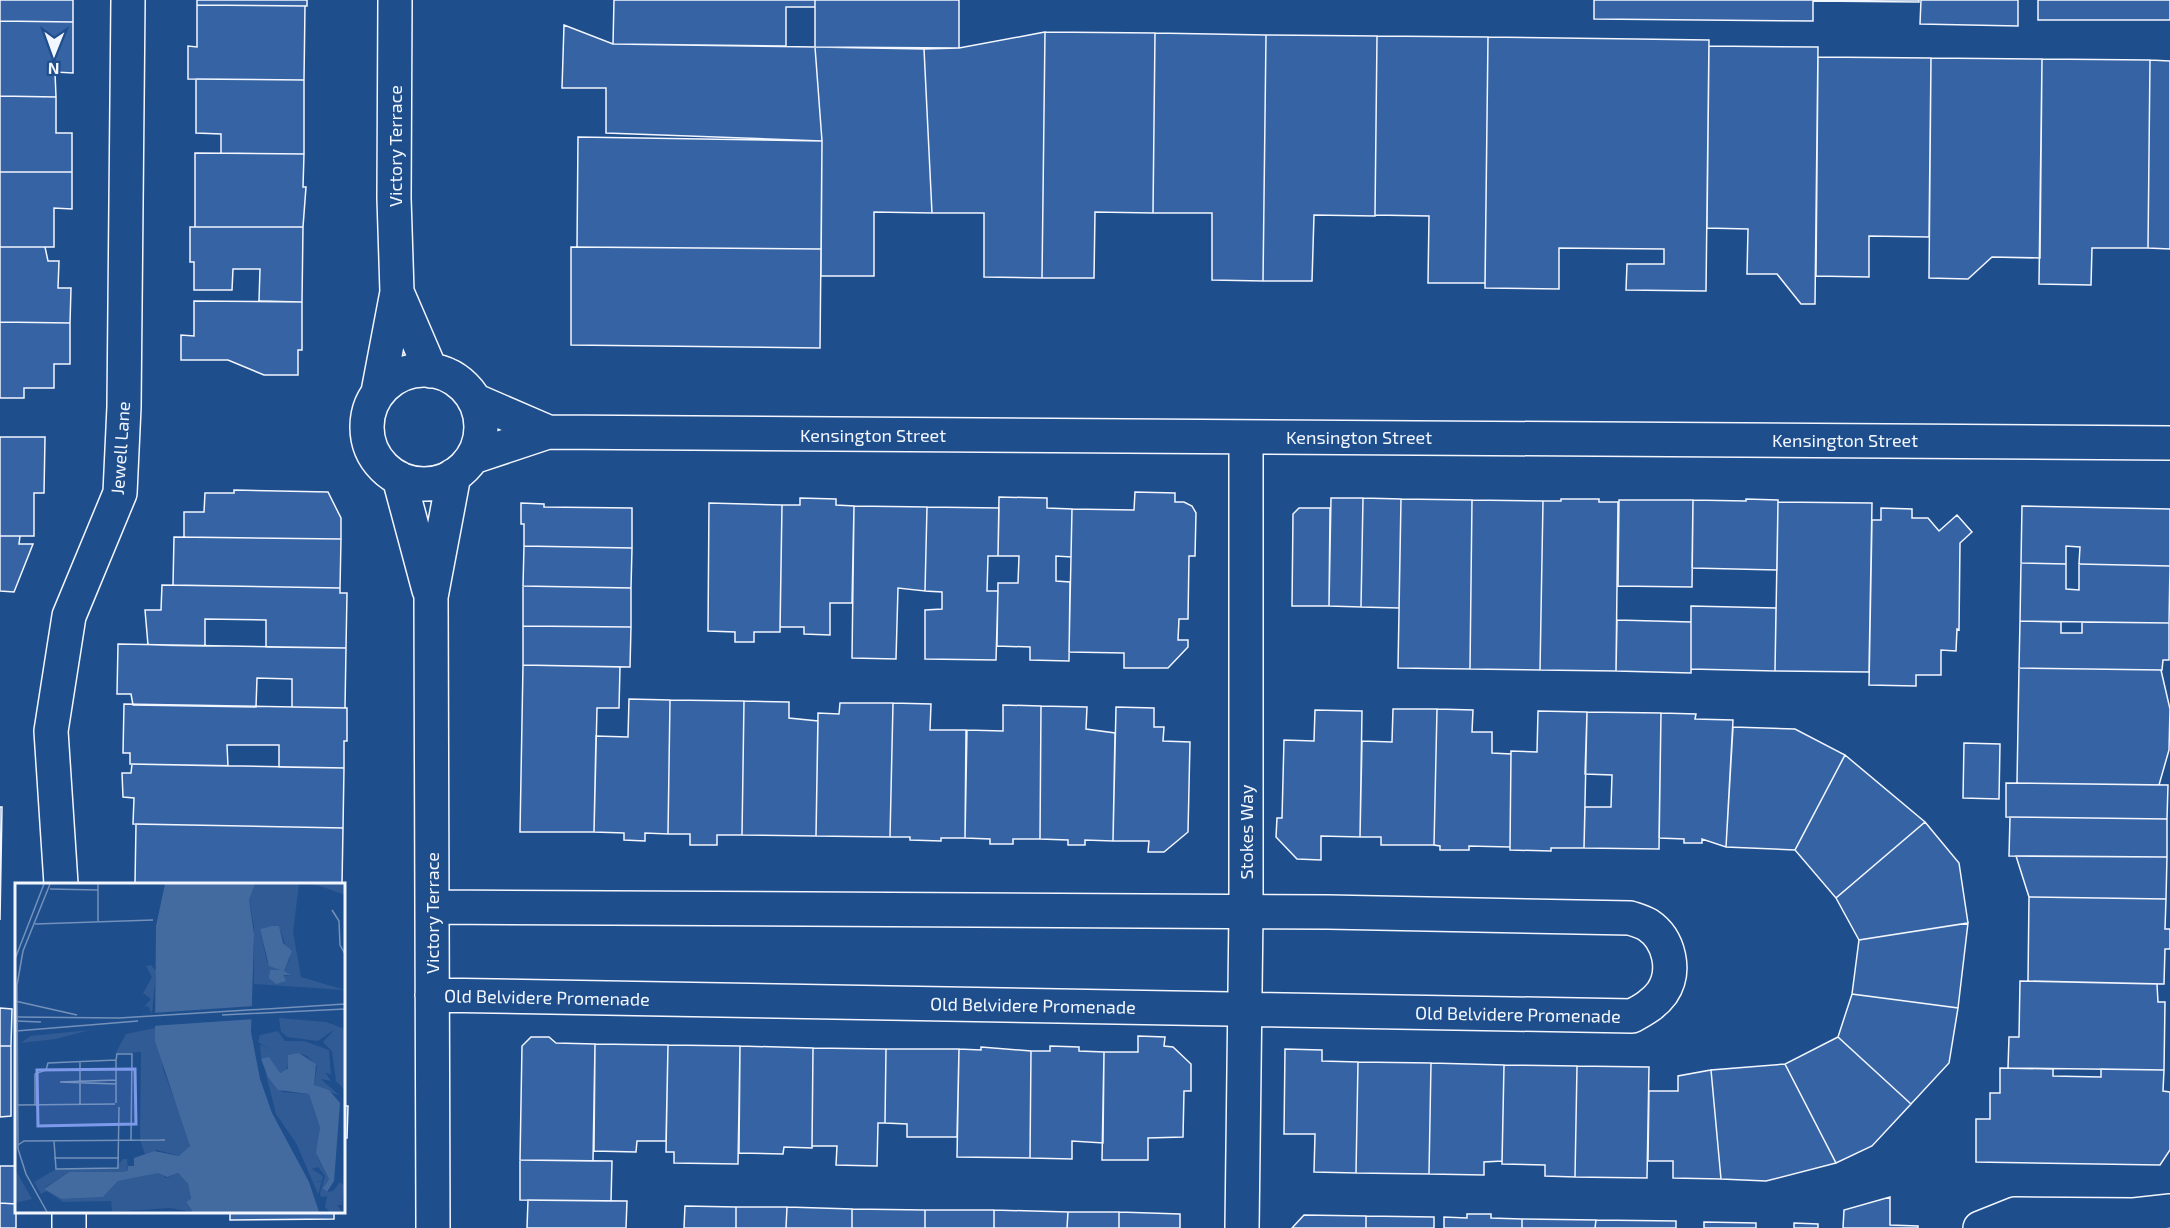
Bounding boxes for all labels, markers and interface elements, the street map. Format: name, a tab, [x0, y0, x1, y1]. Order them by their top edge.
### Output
north arrow	[24, 24, 84, 84]
text: N	[48, 60, 60, 79]
street label: Victory Terrace	[384, 85, 406, 207]
street label: Jewell Lane	[106, 400, 134, 496]
street label: Kensington Street	[800, 424, 946, 446]
street label: Kensington Street	[1286, 426, 1432, 448]
street label: Kensington Street	[1772, 429, 1918, 451]
street label: Stokes Way	[1235, 784, 1257, 879]
street label: Victory Terrace	[421, 852, 443, 974]
inset map	[15, 883, 345, 1213]
street label: Old Belvidere Promenade	[444, 984, 650, 1010]
street label: Old Belvidere Promenade	[930, 992, 1136, 1018]
street label: Old Belvidere Promenade	[1415, 1001, 1621, 1027]

